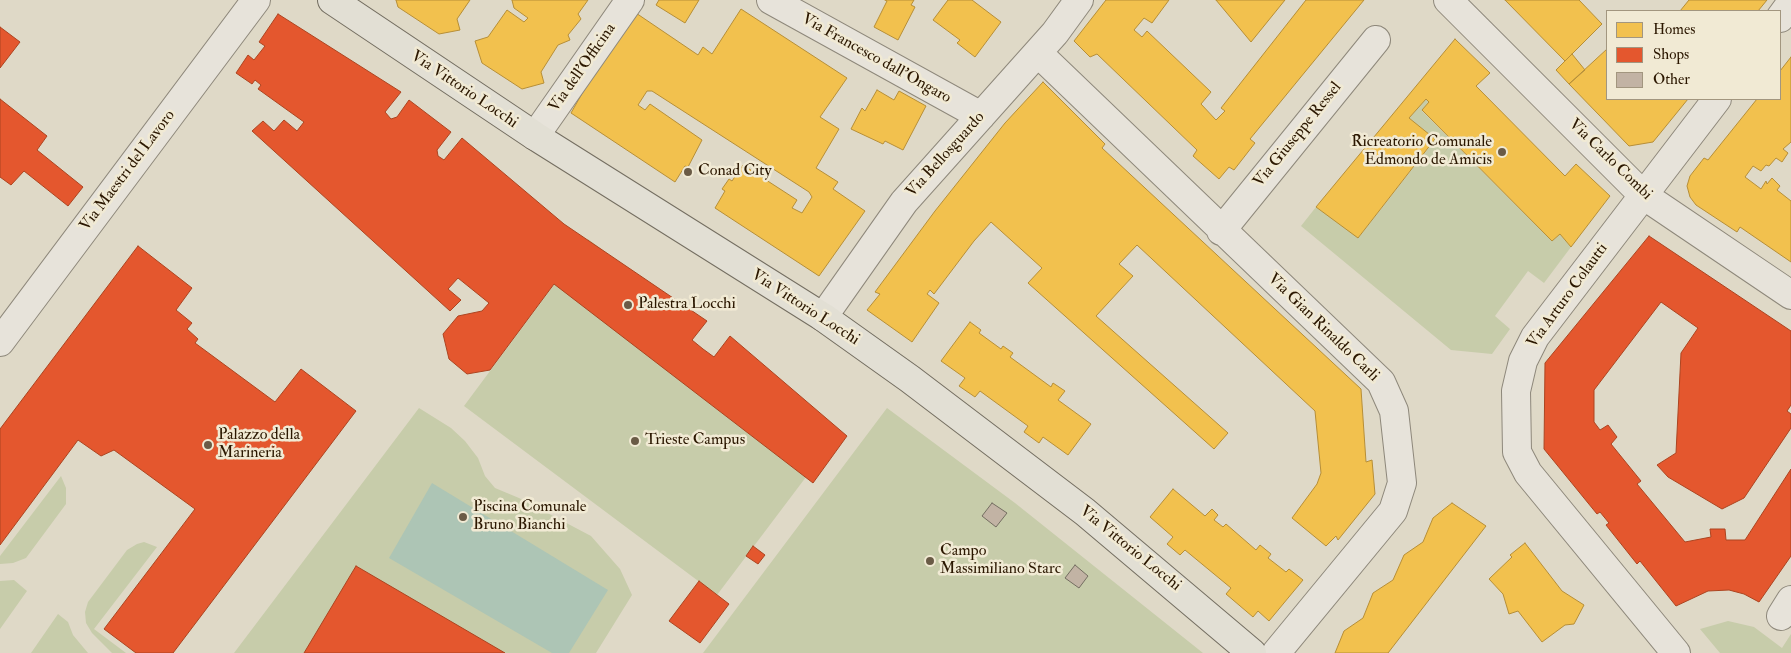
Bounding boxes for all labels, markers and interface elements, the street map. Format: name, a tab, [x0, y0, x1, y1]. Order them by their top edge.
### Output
street label: Via Francesco dall'Ongaro	[798, 10, 954, 108]
legend	[1606, 10, 1781, 100]
street label: Via dell'Officina	[545, 20, 621, 116]
text: Homes	[1653, 20, 1695, 39]
text: Shops	[1653, 45, 1689, 64]
street label: Via Vittorio Locchi	[407, 47, 521, 133]
text: Other	[1653, 70, 1690, 89]
street label: Via Giuseppe Ressel	[1250, 79, 1346, 191]
street label: Via Maestri del Lavoro	[76, 107, 180, 235]
street label: Via Bellosguardo	[903, 108, 989, 202]
street label: Via Carlo Combi	[1564, 115, 1656, 205]
place label: Ricreatorio Comunale Edmondo de Amicis	[1351, 133, 1492, 171]
marker: Ricreatorio Comunale Edmondo de Amicis	[1496, 146, 1508, 158]
place label: Conad City	[698, 162, 771, 182]
marker: Conad City	[682, 166, 694, 178]
street label: Via Arturo Colautti	[1524, 240, 1612, 352]
street label: Via Vittorio Locchi	[747, 266, 863, 350]
street label: Via Gian Rinaldo Carli	[1263, 270, 1383, 386]
place label: Palestra Locchi	[638, 295, 736, 315]
marker: Palestra Locchi	[622, 299, 634, 311]
place label: Palazzo della Marineria	[218, 426, 300, 464]
place label: Trieste Campus	[645, 431, 745, 451]
marker: Trieste Campus	[629, 435, 641, 447]
marker: Palazzo della Marineria	[202, 439, 214, 451]
place label: Piscina Comunale Bruno Bianchi	[473, 498, 586, 536]
street label: Via Vittorio Locchi	[1075, 502, 1185, 596]
marker: Piscina Comunale Bruno Bianchi	[457, 511, 469, 523]
place label: Campo Massimiliano Starc	[940, 542, 1061, 580]
marker: Campo Massimiliano Starc	[924, 555, 936, 567]

